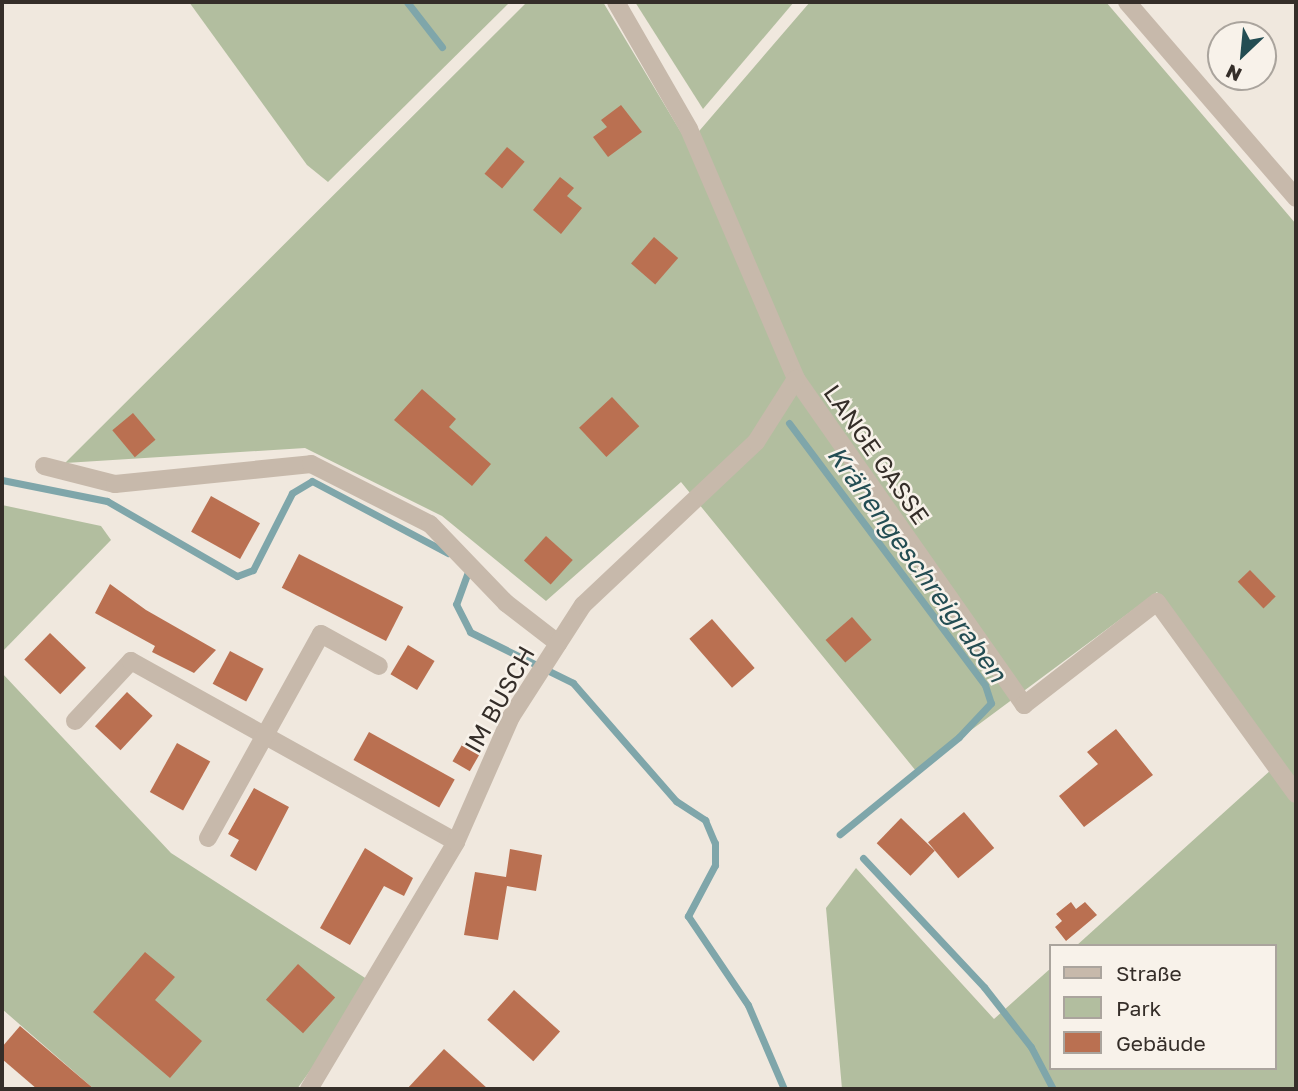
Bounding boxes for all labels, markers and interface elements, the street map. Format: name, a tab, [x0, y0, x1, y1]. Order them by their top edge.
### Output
north arrow	[1207, 21, 1277, 91]
text: N	[1222, 60, 1245, 87]
street label: LANGE GASSE	[818, 379, 936, 529]
water label: Krähengeschreigraben	[821, 440, 1013, 688]
street label: IM BUSCH	[458, 641, 540, 757]
legend	[1050, 944, 1277, 1070]
text: Straße	[1116, 960, 1182, 986]
text: Park	[1116, 995, 1161, 1021]
text: Gebäude	[1116, 1030, 1206, 1056]

